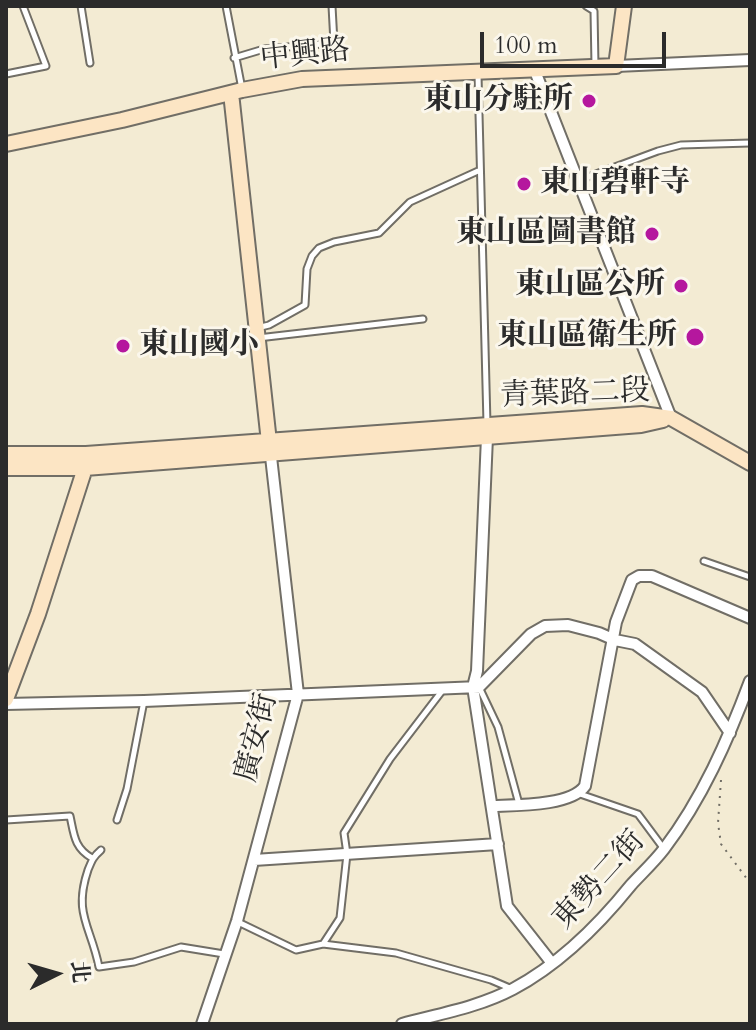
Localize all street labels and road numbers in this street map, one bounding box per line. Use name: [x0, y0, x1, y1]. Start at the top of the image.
street label: 中興路: [258, 33, 352, 79]
street label: 青葉路二段: [499, 374, 651, 416]
street label: 廣安街: [230, 690, 286, 786]
street label: 東勢二街: [546, 824, 654, 938]

